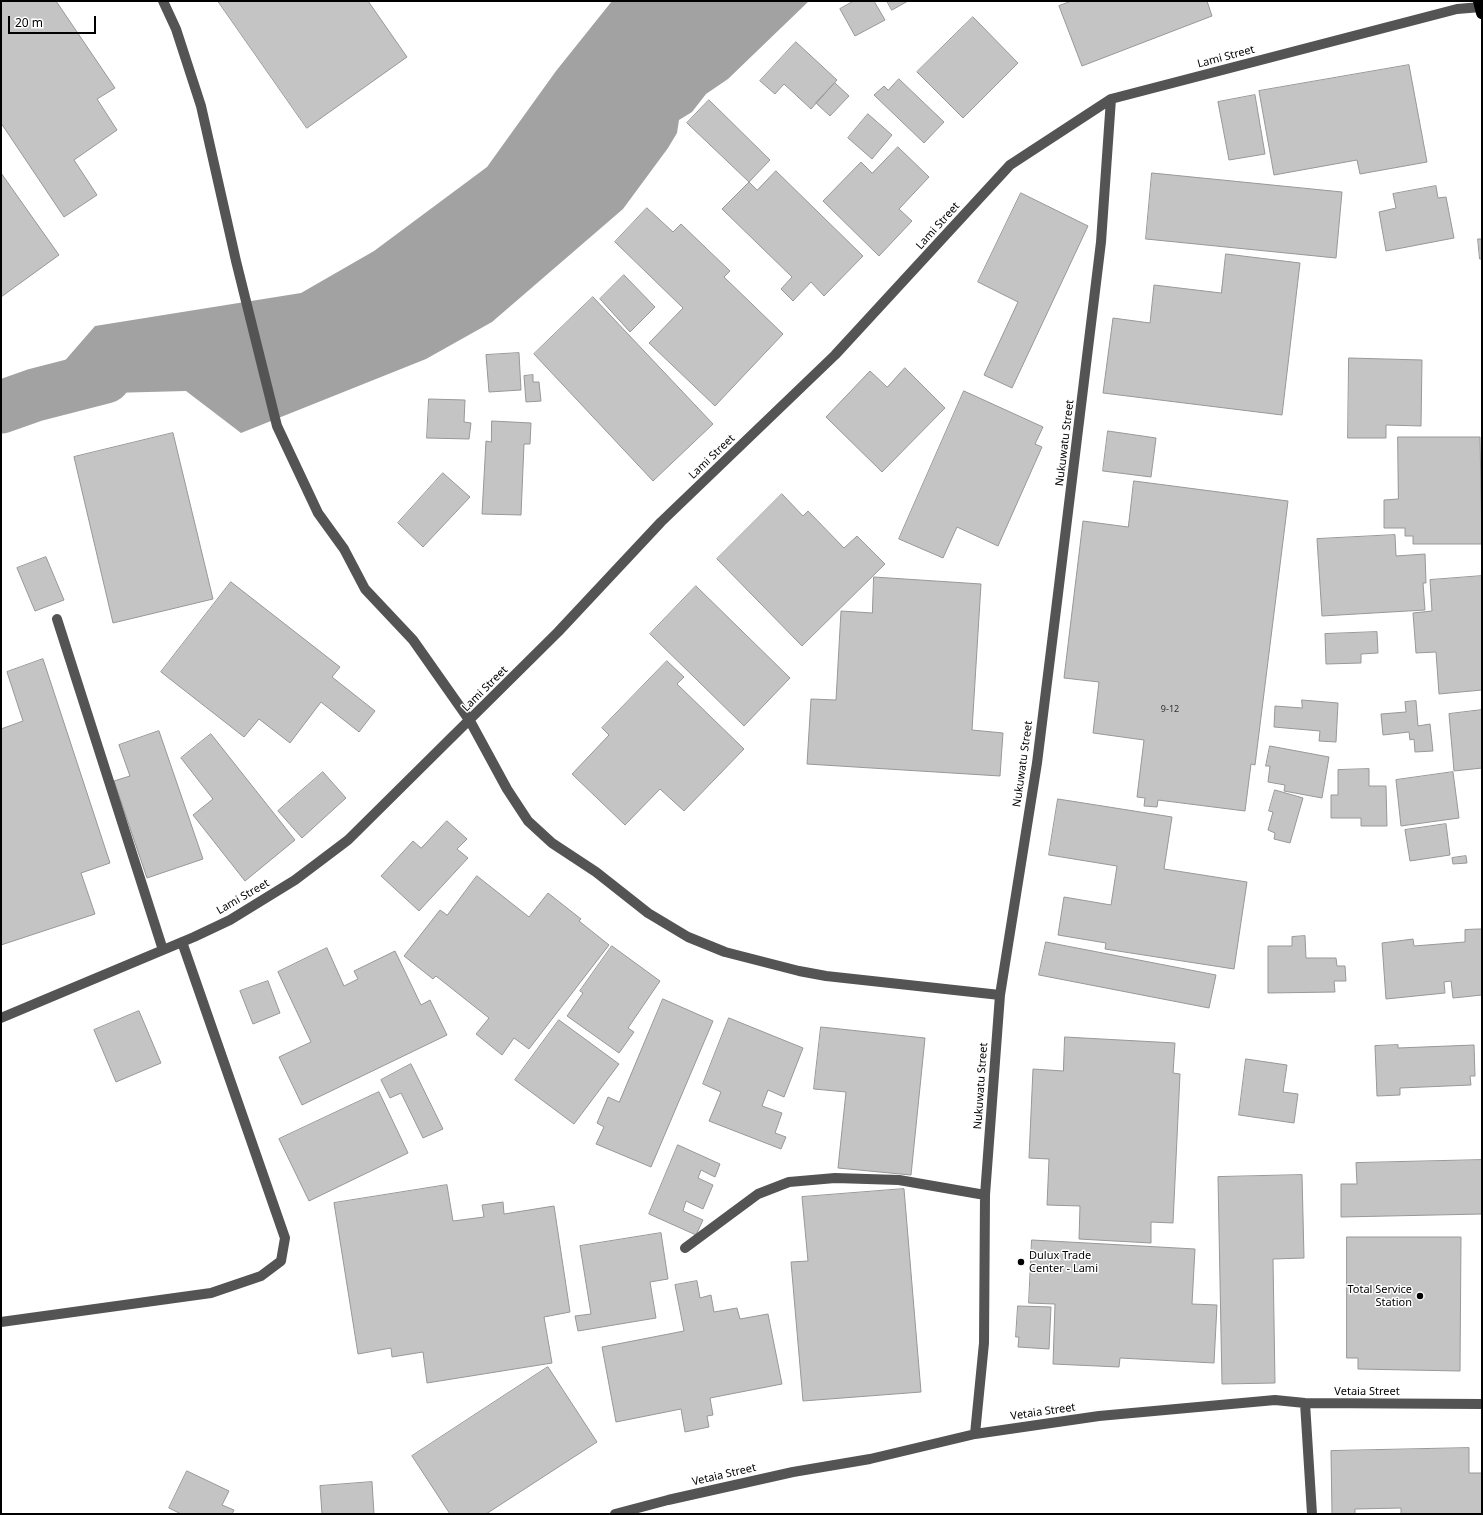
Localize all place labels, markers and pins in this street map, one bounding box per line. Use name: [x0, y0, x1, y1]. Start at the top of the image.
place label: Dulux Trade Center - Lami: [1029, 1249, 1098, 1275]
marker: Dulux Trade Center - Lami: [1016, 1257, 1026, 1267]
place label: Total Service Station: [1347, 1283, 1412, 1309]
marker: Total Service Station: [1415, 1291, 1425, 1301]

